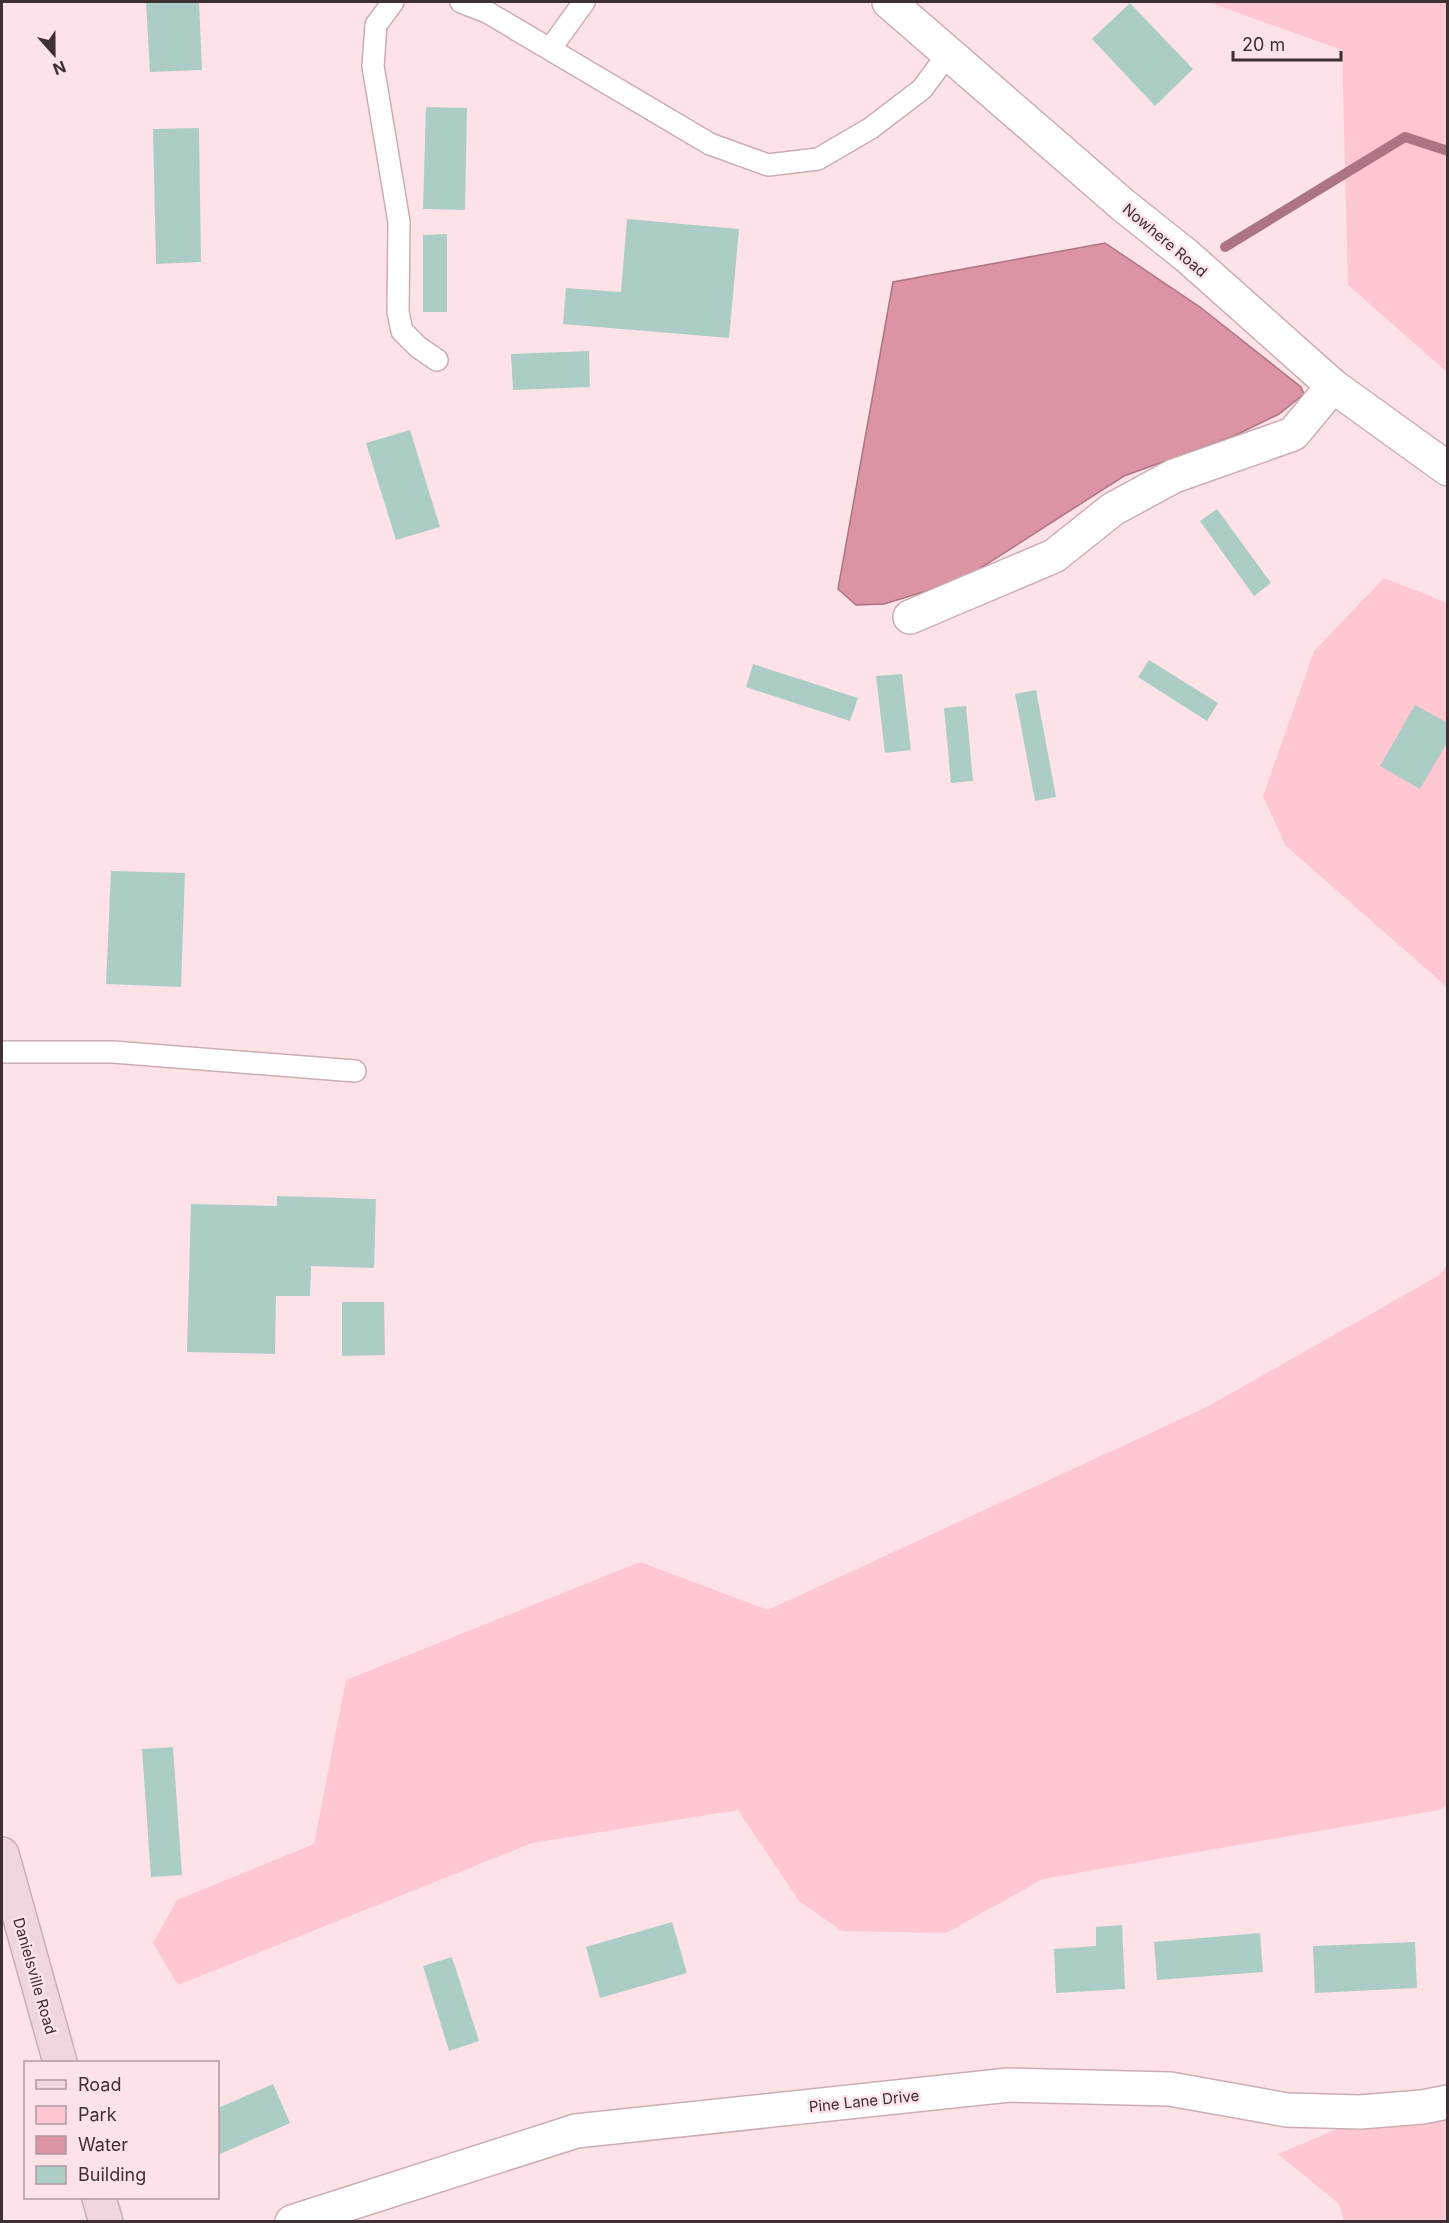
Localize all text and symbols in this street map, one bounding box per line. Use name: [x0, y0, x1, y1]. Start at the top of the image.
north arrow: [24, 24, 84, 84]
scale bar: [1233, 24, 1341, 62]
text: 20 m: [1242, 34, 1285, 55]
text: N: [50, 56, 69, 80]
street label: Nowhere Road: [1119, 199, 1211, 281]
street label: Danielsville Road: [9, 1915, 61, 2037]
legend: [24, 2061, 219, 2199]
text: Road: [78, 2074, 121, 2095]
street label: Pine Lane Drive: [808, 2086, 920, 2116]
text: Park: [78, 2104, 117, 2125]
text: Water: [78, 2134, 128, 2155]
text: Building: [78, 2164, 146, 2185]

